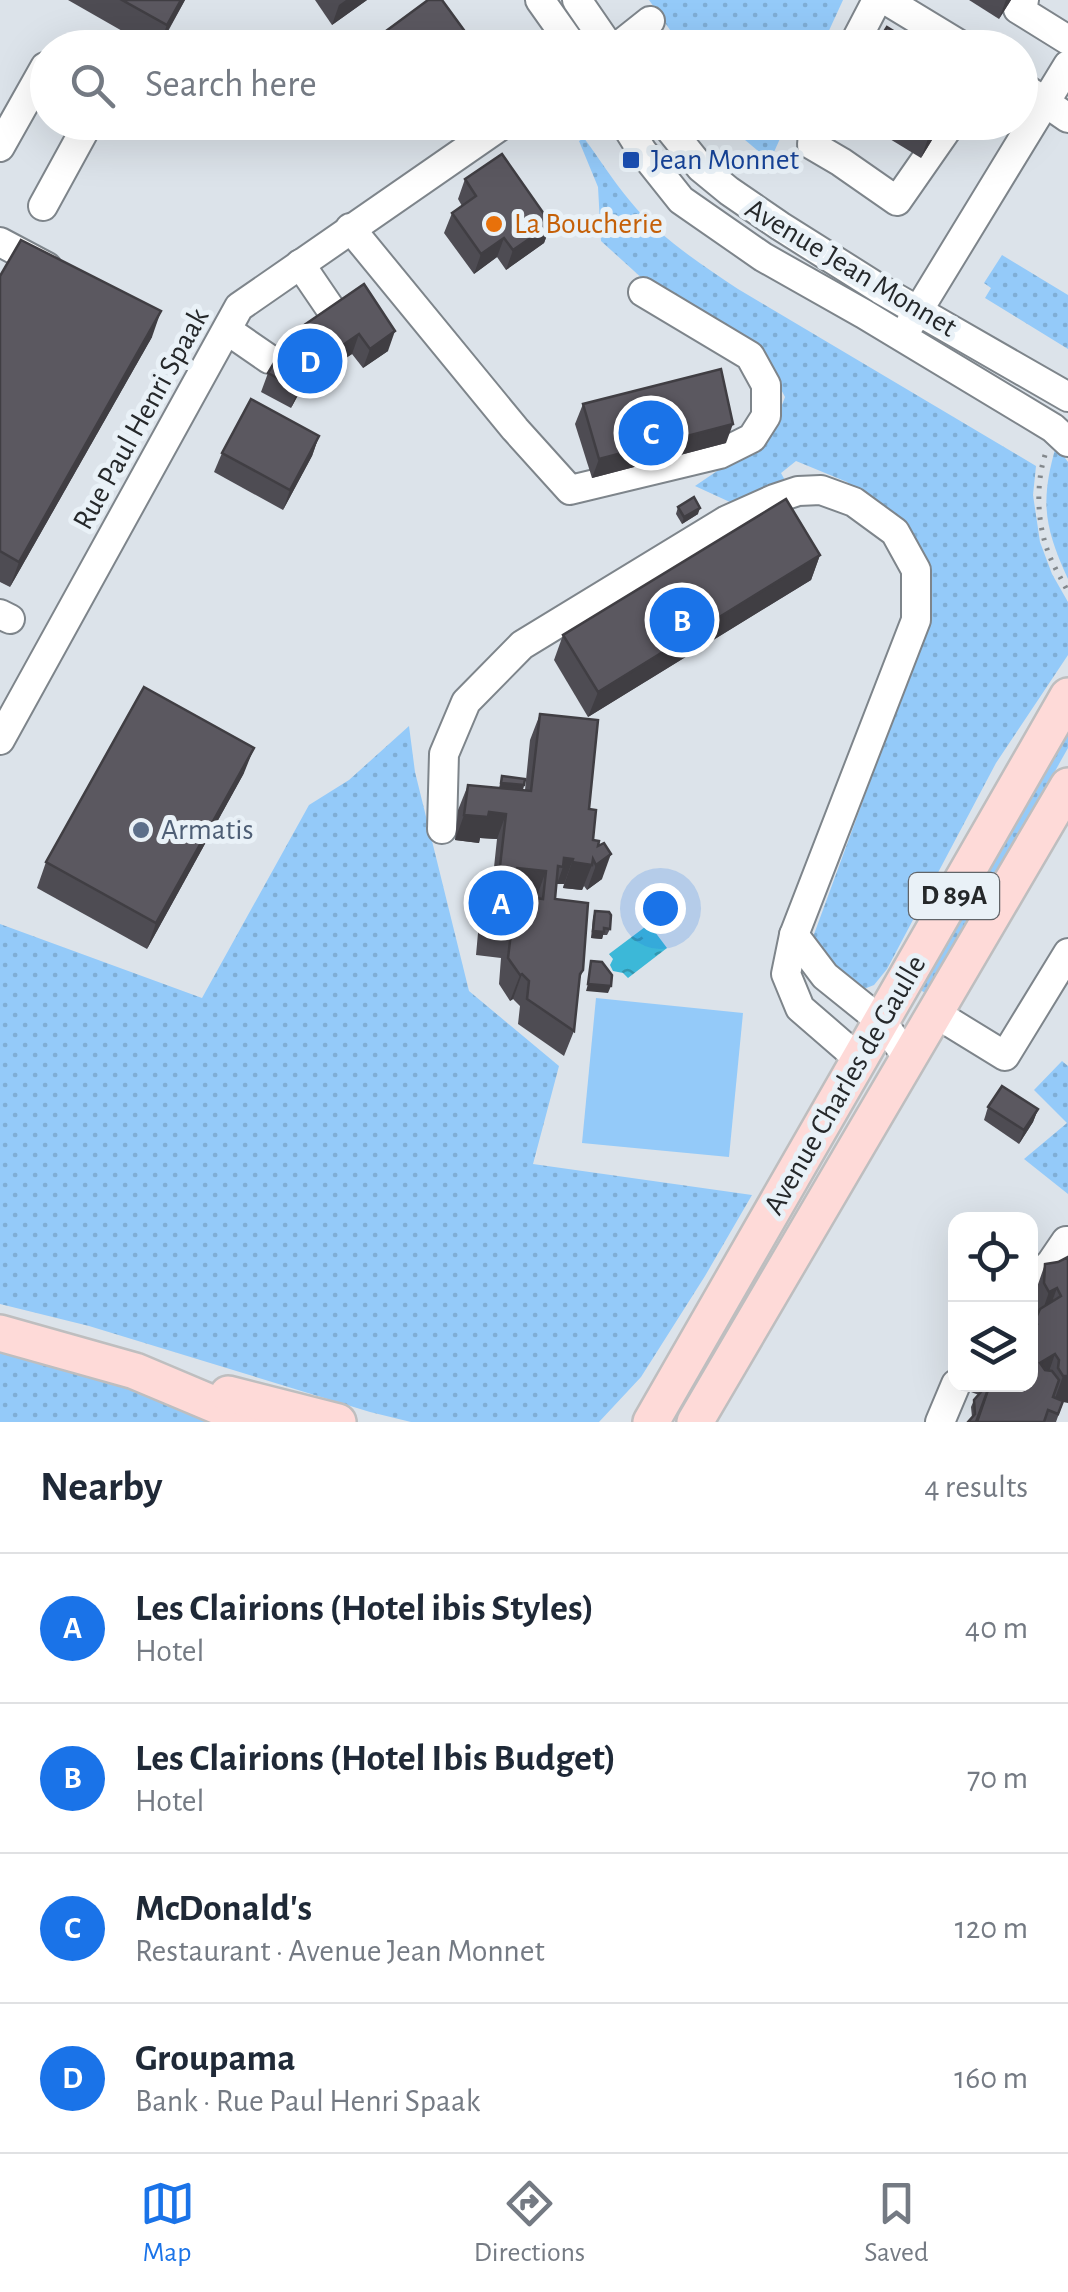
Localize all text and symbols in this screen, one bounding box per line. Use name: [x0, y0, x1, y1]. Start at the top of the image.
search box: [30, 30, 1038, 140]
icon: search: [65, 58, 120, 113]
text: Search here: [145, 66, 317, 104]
place label: Jean Monnet: [651, 145, 800, 175]
marker: Jean Monnet: [620, 149, 642, 171]
street label: Avenue Jean Monnet: [740, 193, 962, 343]
place label: La Boucherie: [514, 209, 663, 239]
marker: La Boucherie: [483, 213, 505, 235]
street label: Rue Paul Henri Spaak: [68, 303, 214, 535]
pin: D: [278, 324, 342, 398]
pin: C: [618, 396, 684, 470]
pin: B: [650, 582, 714, 658]
place label: Armatis: [161, 815, 254, 845]
marker: Armatis: [130, 819, 152, 841]
pin: A: [468, 866, 534, 940]
road number: D 89A: [909, 873, 999, 919]
your location: [635, 883, 686, 934]
street label: Avenue Charles de Gaulle: [759, 950, 931, 1220]
map controls: [948, 1212, 1038, 1392]
button: locate: [948, 1212, 1038, 1302]
button: layers: [948, 1302, 1038, 1392]
text: Nearby: [40, 1466, 163, 1508]
text: 4 results: [924, 1471, 1028, 1503]
text: Les Clairions (Hotel ibis Styles): [135, 1590, 594, 1628]
text: A: [63, 1612, 82, 1644]
text: 40 m: [965, 1612, 1028, 1644]
text: Hotel: [135, 1635, 204, 1667]
text: Les Clairions (Hotel Ibis Budget): [135, 1740, 616, 1778]
text: B: [63, 1762, 82, 1794]
text: 70 m: [967, 1762, 1028, 1794]
text: Hotel: [135, 1785, 204, 1817]
text: McDonald's: [135, 1890, 312, 1928]
text: C: [64, 1912, 81, 1944]
text: 120 m: [955, 1912, 1028, 1944]
text: Restaurant · Avenue Jean Monnet: [135, 1935, 545, 1967]
text: Groupama: [135, 2040, 295, 2078]
text: D: [62, 2062, 83, 2094]
text: 160 m: [954, 2062, 1028, 2094]
text: Bank · Rue Paul Henri Spaak: [135, 2085, 480, 2117]
tab: Map: [140, 2176, 195, 2270]
tab: Directions: [474, 2176, 585, 2270]
tab: Saved: [864, 2176, 928, 2270]

